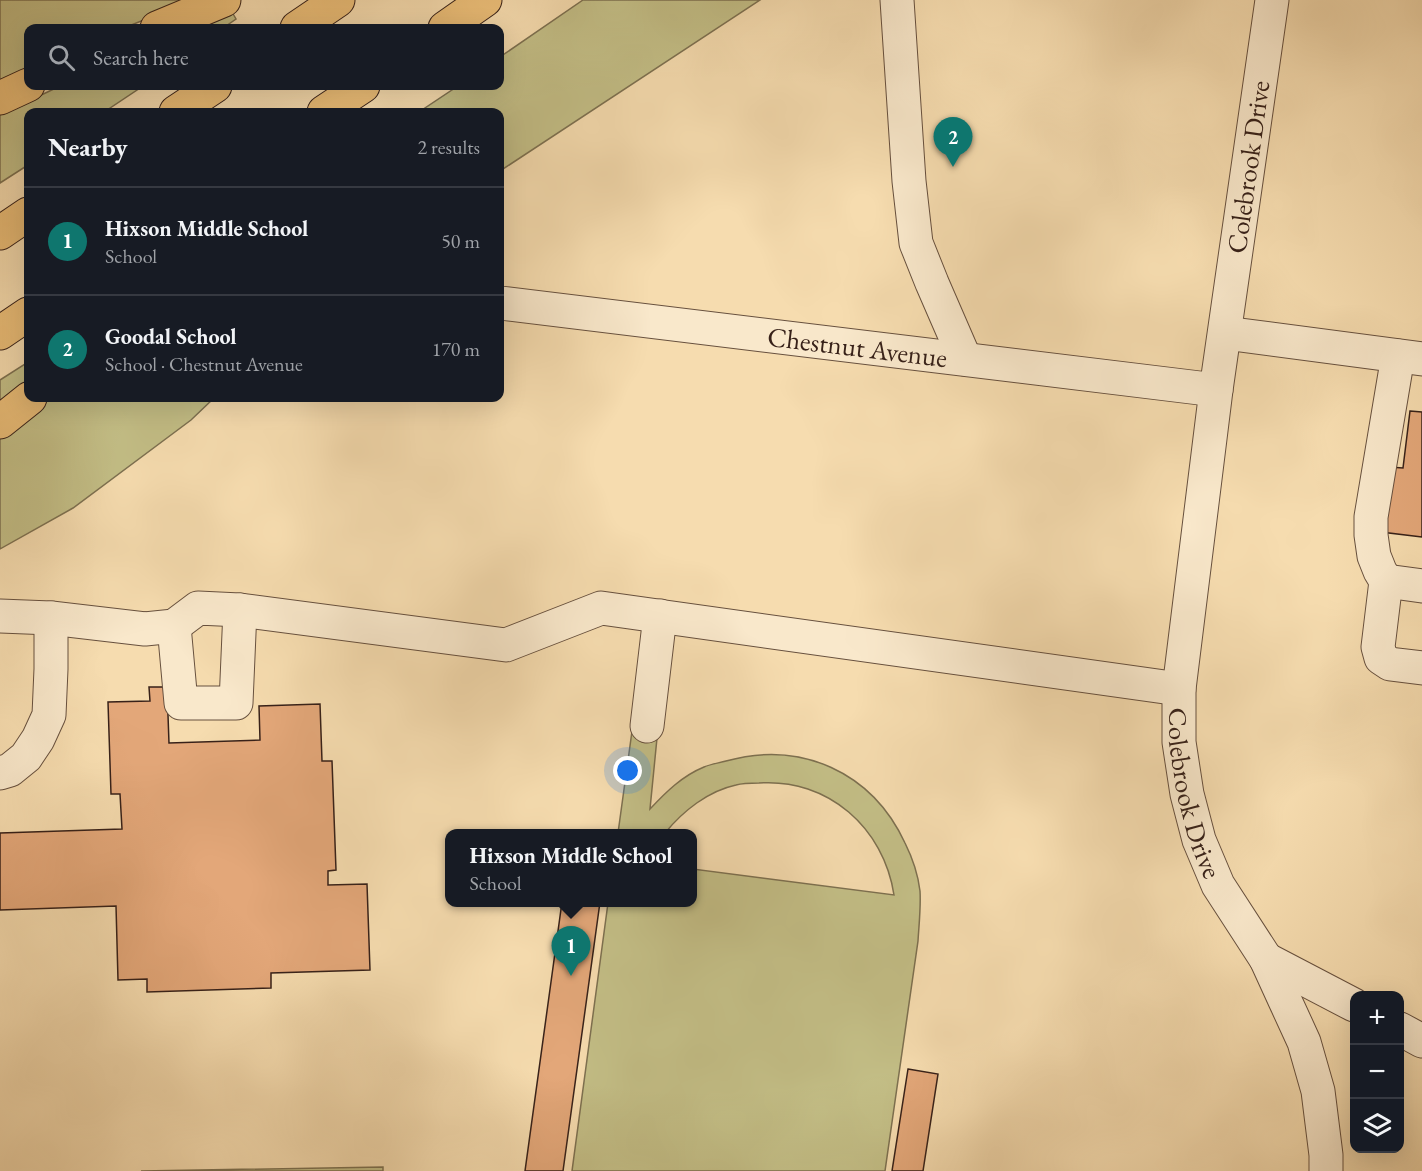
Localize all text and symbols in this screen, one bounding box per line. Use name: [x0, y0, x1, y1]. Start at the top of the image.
search box: [24, 24, 504, 90]
icon: search: [45, 41, 78, 74]
text: Search here: [93, 43, 188, 72]
street label: Colebrook Drive: [1219, 78, 1277, 256]
pin: 2: [934, 118, 972, 167]
text: Nearby: [48, 130, 128, 164]
text: 2 results: [417, 134, 480, 160]
text: Hixson Middle School: [105, 214, 308, 243]
text: 1: [62, 228, 73, 254]
text: 50 m: [441, 228, 480, 254]
text: School: [105, 243, 157, 269]
street label: Chestnut Avenue: [766, 318, 949, 375]
text: Goodal School: [105, 322, 237, 351]
text: 2: [62, 336, 73, 362]
text: 170 m: [432, 336, 480, 362]
text: School · Chestnut Avenue: [105, 351, 303, 377]
street label: Colebrook Drive: [1161, 708, 1231, 883]
your location: [613, 756, 642, 785]
popup: [445, 829, 697, 907]
text: Hixson Middle School: [469, 841, 673, 870]
text: School: [469, 870, 521, 896]
pin: 1: [552, 926, 590, 976]
map controls: [1350, 991, 1404, 1153]
button: +: [1350, 991, 1404, 1045]
button: −: [1350, 1045, 1404, 1099]
button: layers: [1350, 1099, 1404, 1153]

